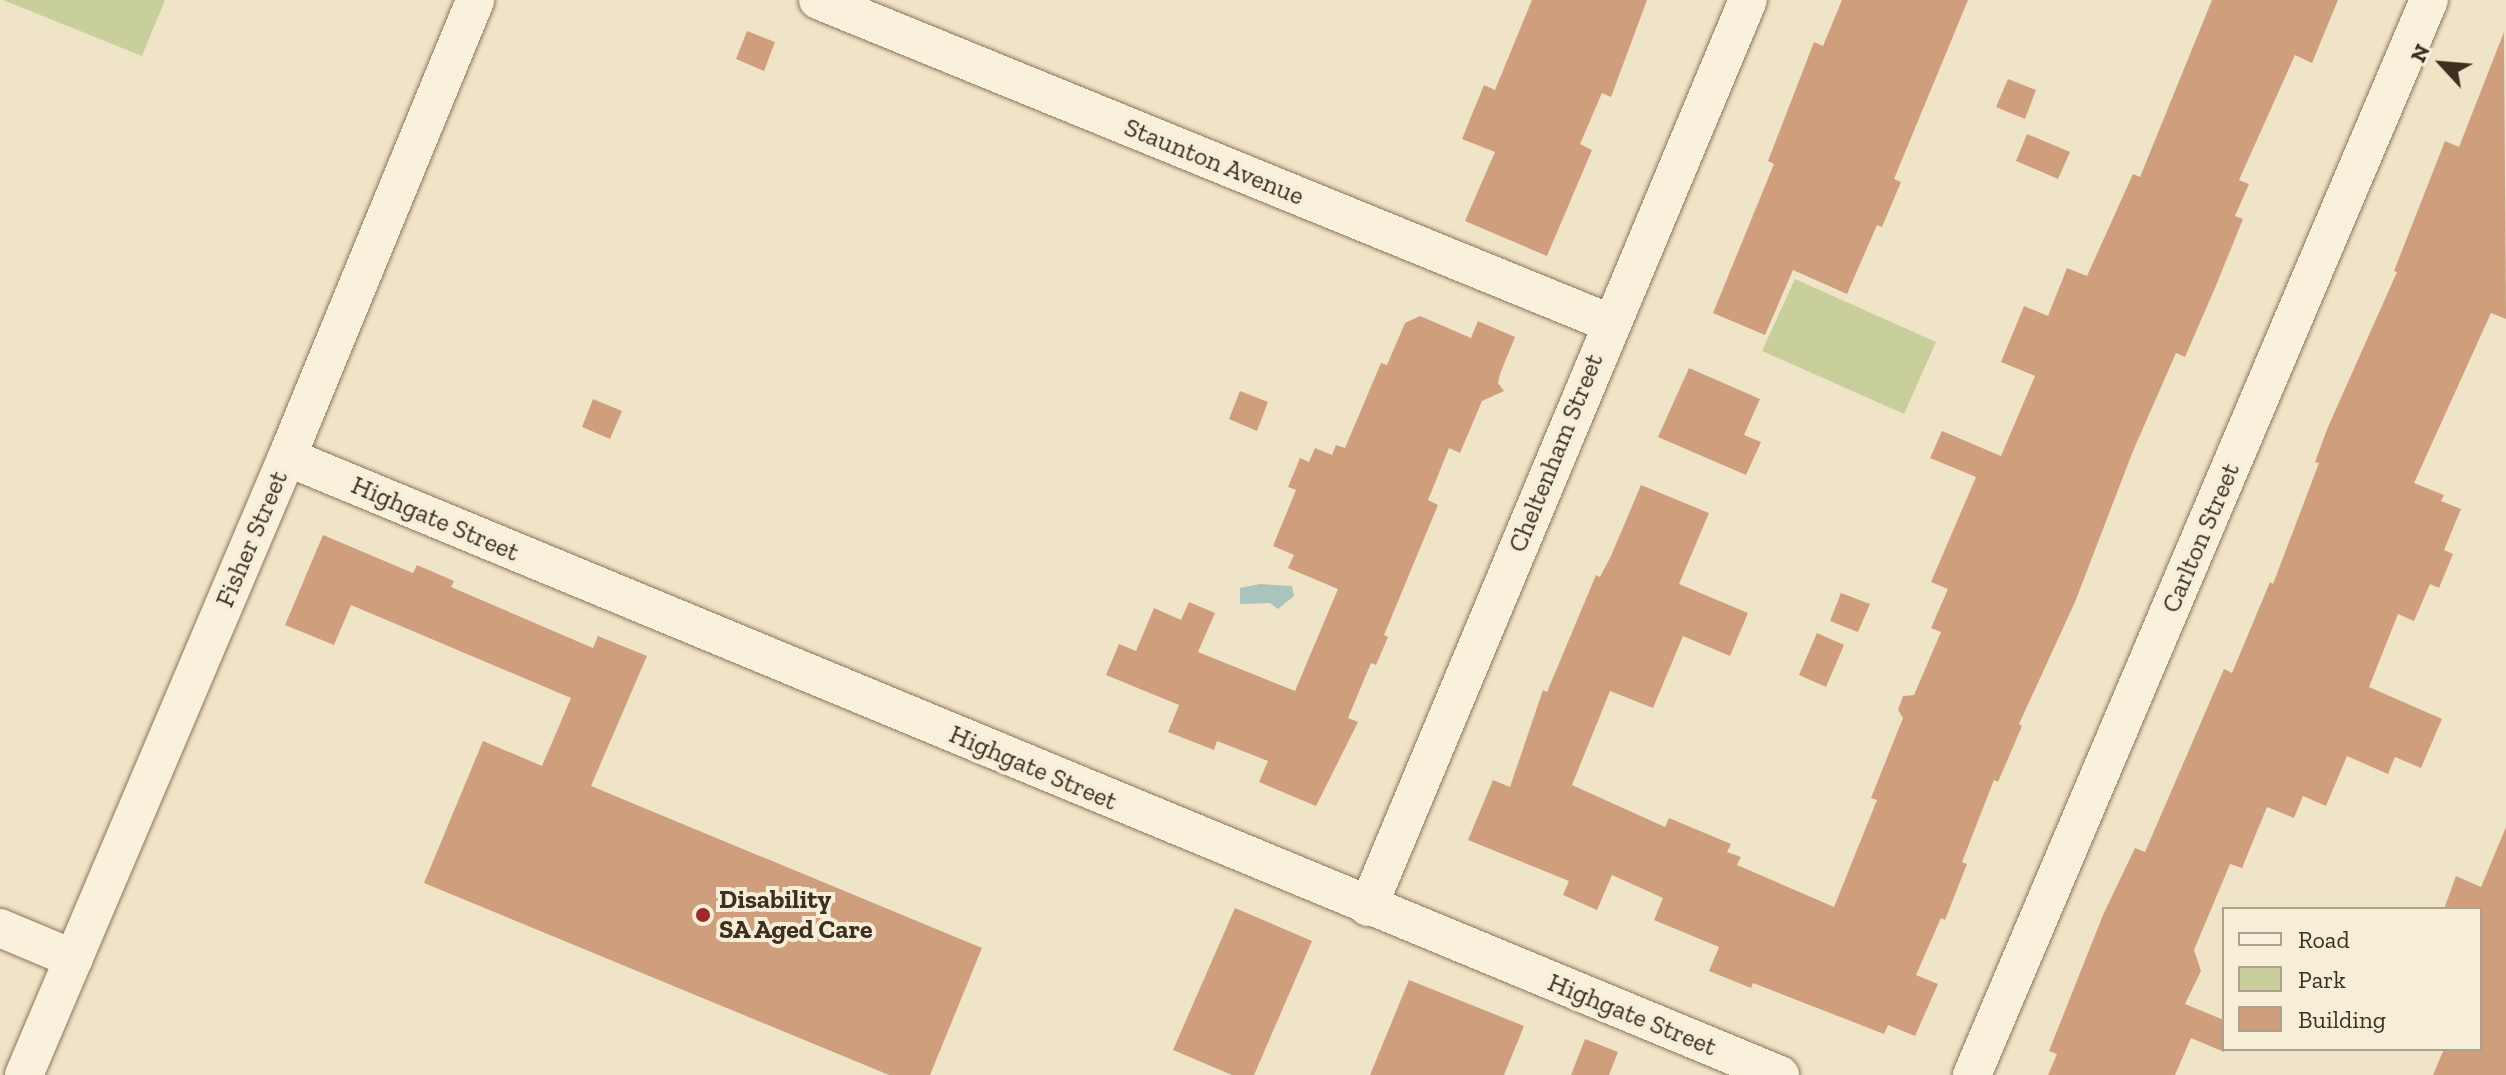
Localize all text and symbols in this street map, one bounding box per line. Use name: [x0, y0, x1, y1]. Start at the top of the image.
north arrow: [2402, 24, 2482, 104]
text: N: [2404, 40, 2436, 67]
street label: Staunton Avenue: [1119, 112, 1309, 212]
street label: Cheltenham Street: [1502, 349, 1610, 557]
street label: Carlton Street: [2156, 459, 2246, 617]
street label: Fisher Street: [209, 466, 295, 612]
street label: Highgate Street: [347, 470, 523, 568]
street label: Highgate Street: [945, 719, 1121, 817]
place label: Disability SA Aged Care: [719, 884, 874, 946]
marker: Disability SA Aged Care: [694, 906, 712, 924]
legend: [2222, 907, 2482, 1051]
text: Road: [2298, 925, 2350, 954]
text: Park: [2298, 965, 2346, 994]
street label: Highgate Street: [1543, 967, 1721, 1063]
text: Building: [2298, 1005, 2386, 1034]

